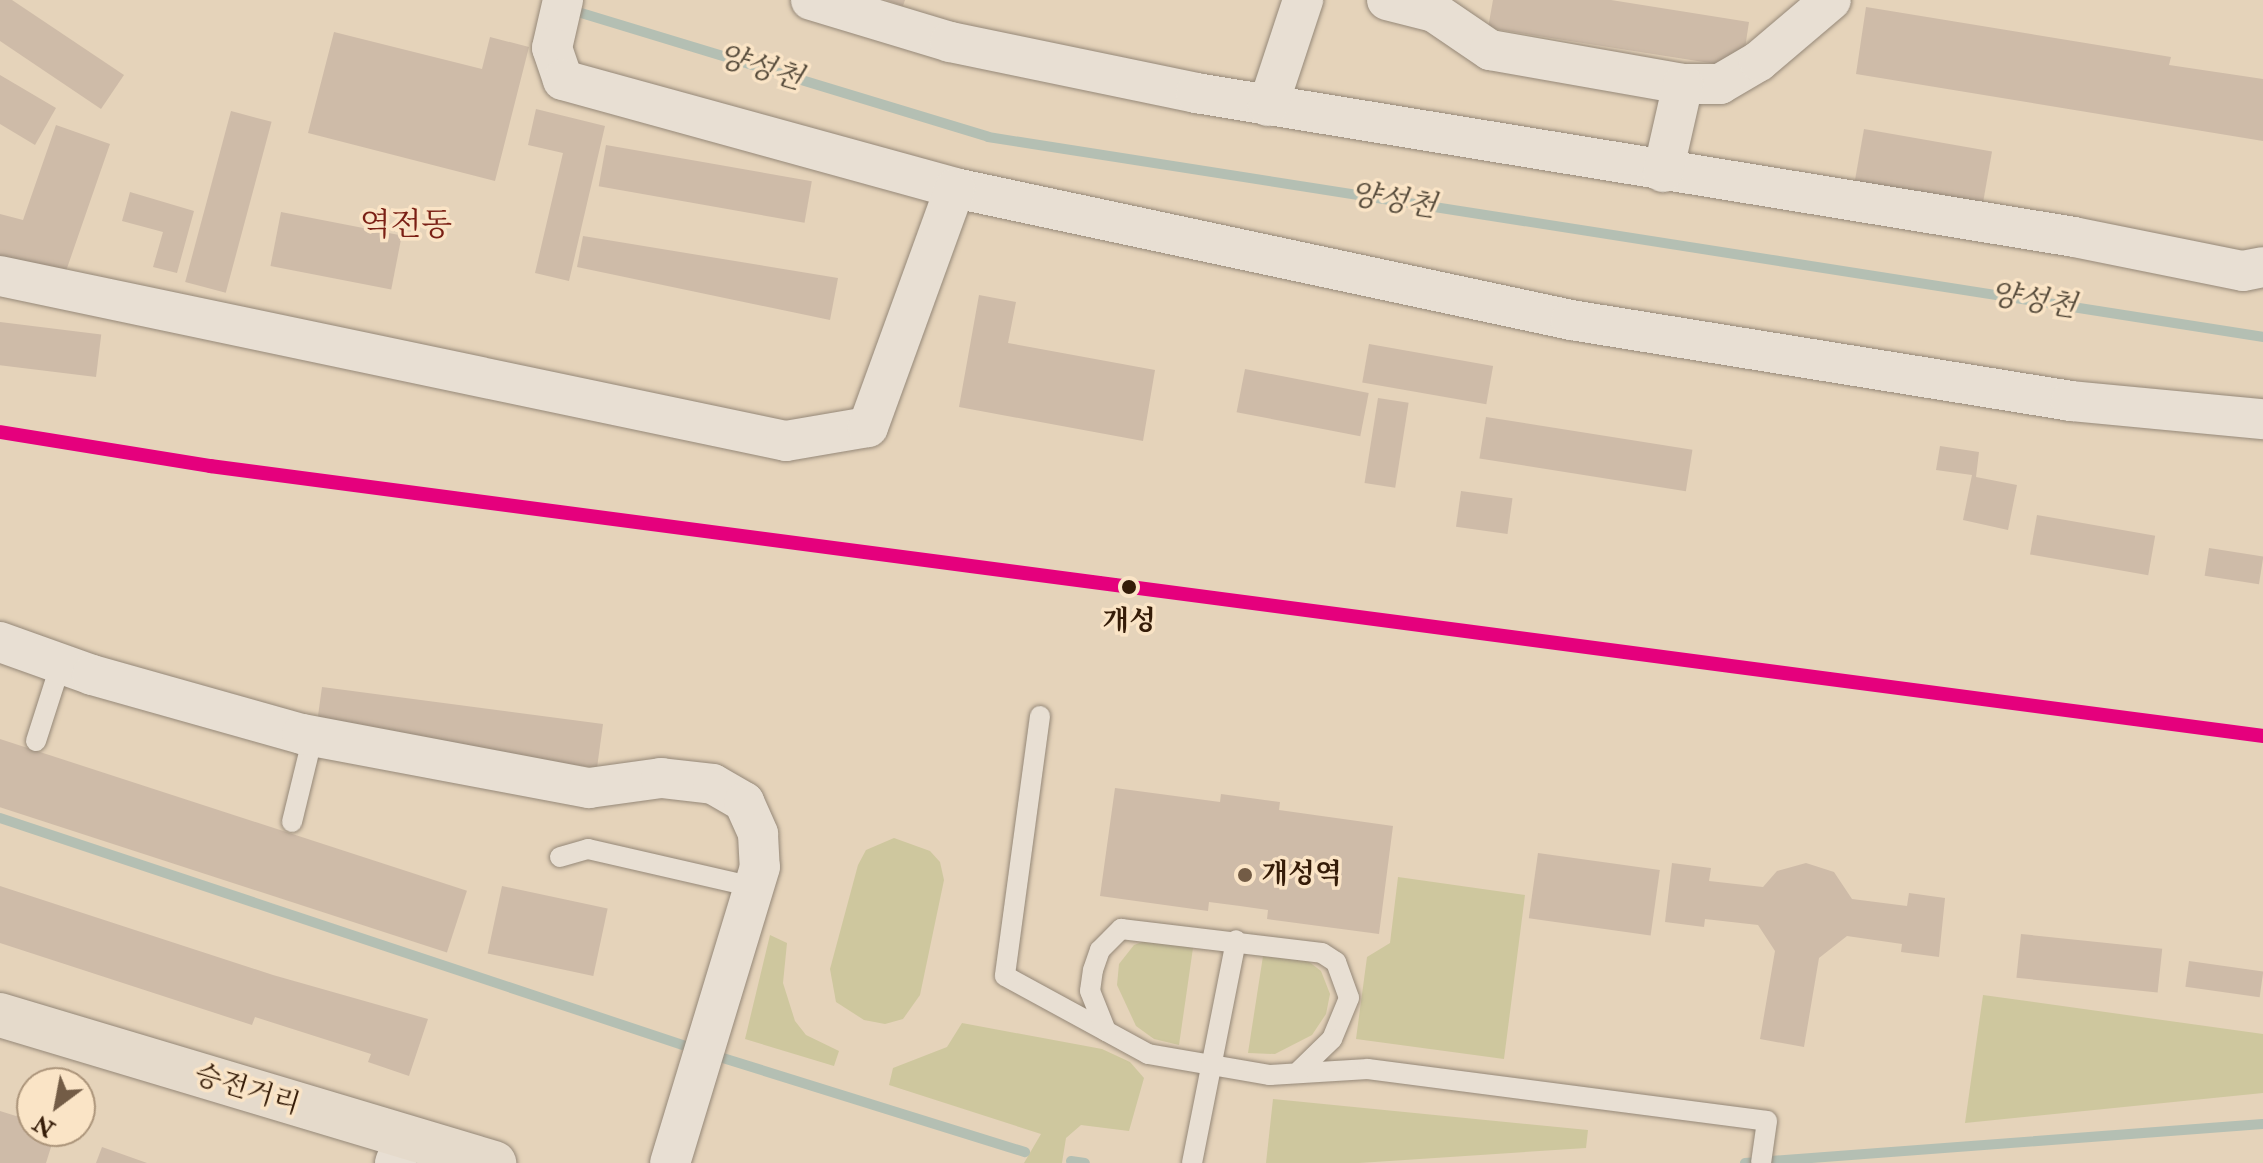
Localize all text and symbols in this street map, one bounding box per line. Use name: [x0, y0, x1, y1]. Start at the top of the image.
water label: 양성천: [713, 38, 807, 98]
water label: 양성천: [1347, 176, 1439, 226]
district label: 역전동: [360, 206, 452, 244]
water label: 양성천: [1987, 276, 2079, 326]
marker: 개성: [1115, 573, 1143, 601]
place label: 개성: [1102, 605, 1156, 639]
place label: 개성역: [1261, 858, 1342, 892]
marker: 개성역: [1236, 866, 1254, 884]
street label: 승전거리: [190, 1058, 304, 1122]
north arrow: [16, 1067, 96, 1147]
text: N: [29, 1109, 60, 1143]

